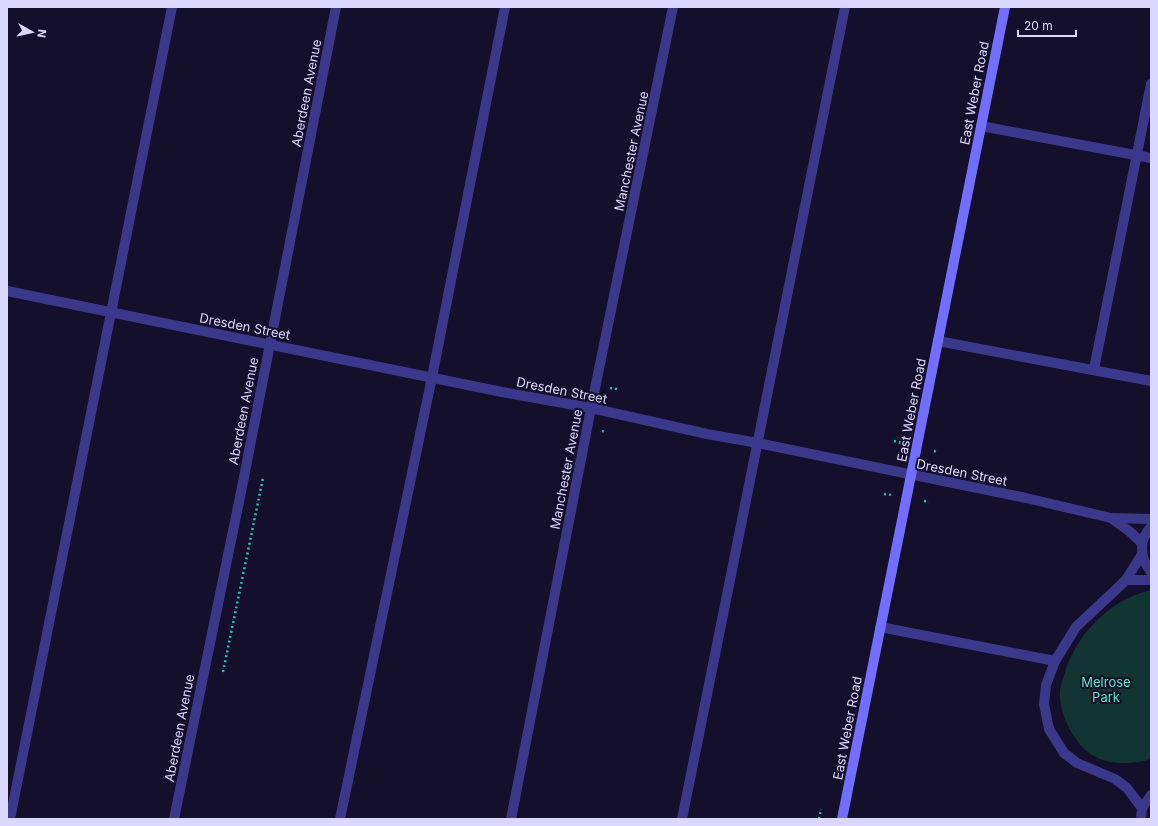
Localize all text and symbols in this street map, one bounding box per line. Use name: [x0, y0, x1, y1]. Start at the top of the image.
north arrow: [12, 12, 52, 52]
scale bar: [1018, 12, 1076, 38]
text: 20 m: [1024, 18, 1053, 33]
text: N: [34, 28, 49, 39]
street label: Aberdeen Avenue: [288, 38, 324, 148]
street label: East Weber Road: [956, 40, 992, 146]
street label: Manchester Avenue: [610, 90, 652, 212]
street label: Dresden Street: [198, 309, 292, 343]
street label: Aberdeen Avenue: [225, 356, 261, 466]
street label: East Weber Road: [893, 357, 929, 463]
street label: Dresden Street: [515, 373, 609, 407]
street label: Manchester Avenue: [546, 407, 586, 531]
street label: Dresden Street: [915, 455, 1009, 489]
street label: Aberdeen Avenue: [161, 673, 197, 783]
park label: Melrose Park: [1081, 674, 1131, 705]
street label: East Weber Road: [829, 675, 865, 781]

